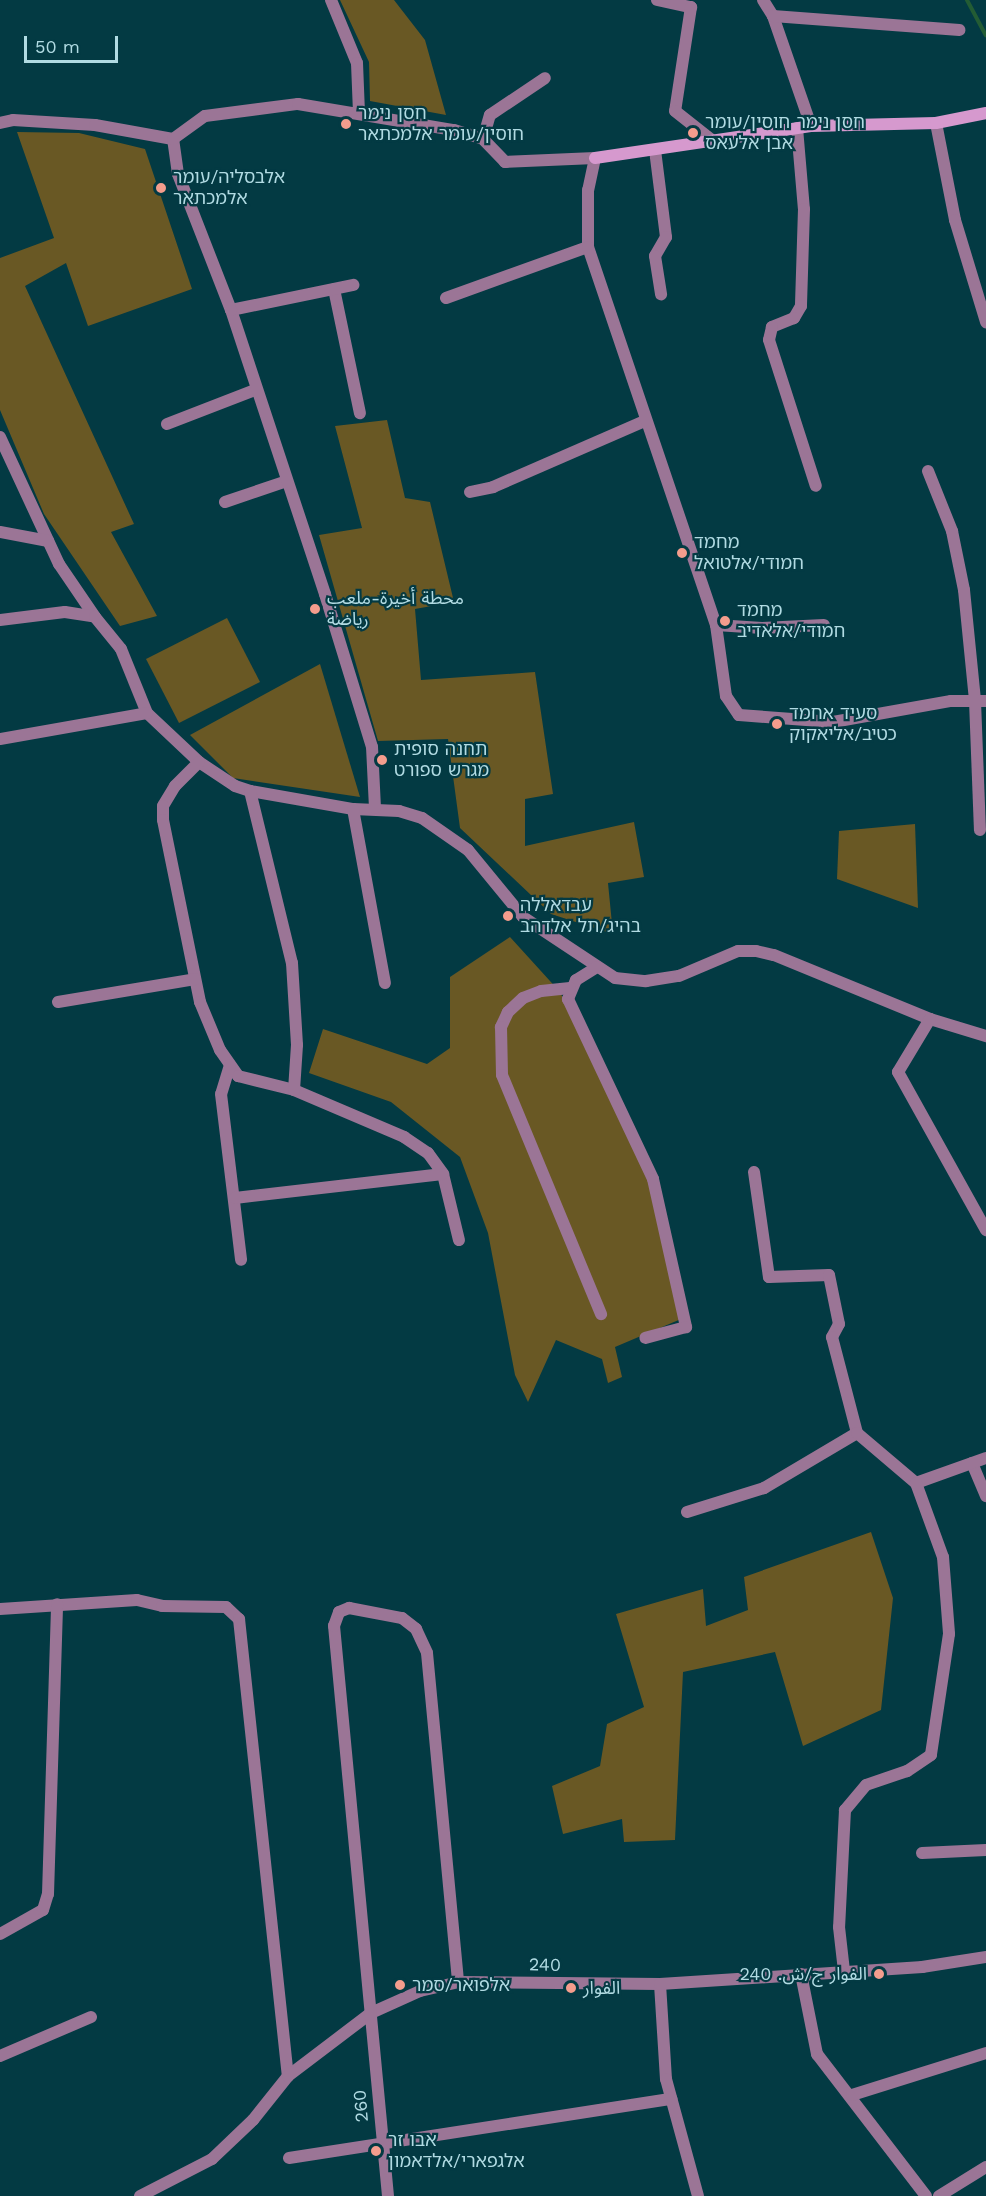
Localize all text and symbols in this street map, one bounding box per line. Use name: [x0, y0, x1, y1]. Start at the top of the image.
scale bar: [27, 24, 122, 62]
text: 50 m: [35, 36, 80, 57]
place label: חסן נימר חוסין/עומר אלמכתאר: [358, 103, 524, 146]
place label: חסן נימר חוסין/עומר אבן אלעאס: [705, 112, 865, 154]
marker: חסן נימר חוסין/עומר אלמכתאר: [339, 117, 353, 131]
marker: חסן נימר חוסין/עומר אבן אלעאס: [686, 126, 700, 140]
place label: אלבסליה/עומר אלמכתאר: [173, 167, 285, 210]
marker: אלבסליה/עומר אלמכתאר: [154, 181, 168, 195]
place label: מחמד חמודי/אלטואל: [694, 532, 804, 574]
marker: מחמד חמודי/אלטואל: [675, 546, 689, 560]
place label: محطة أخيرة-ملعب رياضة: [327, 588, 464, 630]
place label: מחמד חמודי/אלאדיב: [737, 600, 845, 642]
marker: محطة أخيرة-ملعب رياضة: [308, 602, 322, 616]
marker: מחמד חמודי/אלאדיב: [718, 614, 732, 628]
place label: סעיד אחמד כטיב/אליאקוק: [789, 703, 897, 746]
marker: סעיד אחמד כטיב/אליאקוק: [770, 717, 784, 731]
place label: תחנה סופית מגרש ספורט: [394, 739, 489, 782]
marker: תחנה סופית מגרש ספורט: [375, 753, 389, 767]
place label: עבדאללה בהיג/תל אלדהב: [520, 895, 641, 938]
marker: עבדאללה בהיג/תל אלדהב: [501, 909, 515, 923]
street label: 240: [529, 1954, 561, 1976]
place label: الفوار ج/ش. 240: [739, 1963, 867, 1985]
marker: الفوار ج/ش. 240: [872, 1967, 886, 1981]
place label: אלפואר/סמר: [412, 1974, 510, 1996]
place label: الفوار: [583, 1977, 620, 1999]
marker: אלפואר/סמר: [393, 1978, 407, 1992]
marker: الفوار: [564, 1981, 578, 1995]
street label: 260: [349, 2089, 373, 2123]
place label: אבו זר אלגפארי/אלדאמון: [388, 2130, 525, 2172]
marker: אבו זר אלגפארי/אלדאמון: [369, 2144, 383, 2158]

